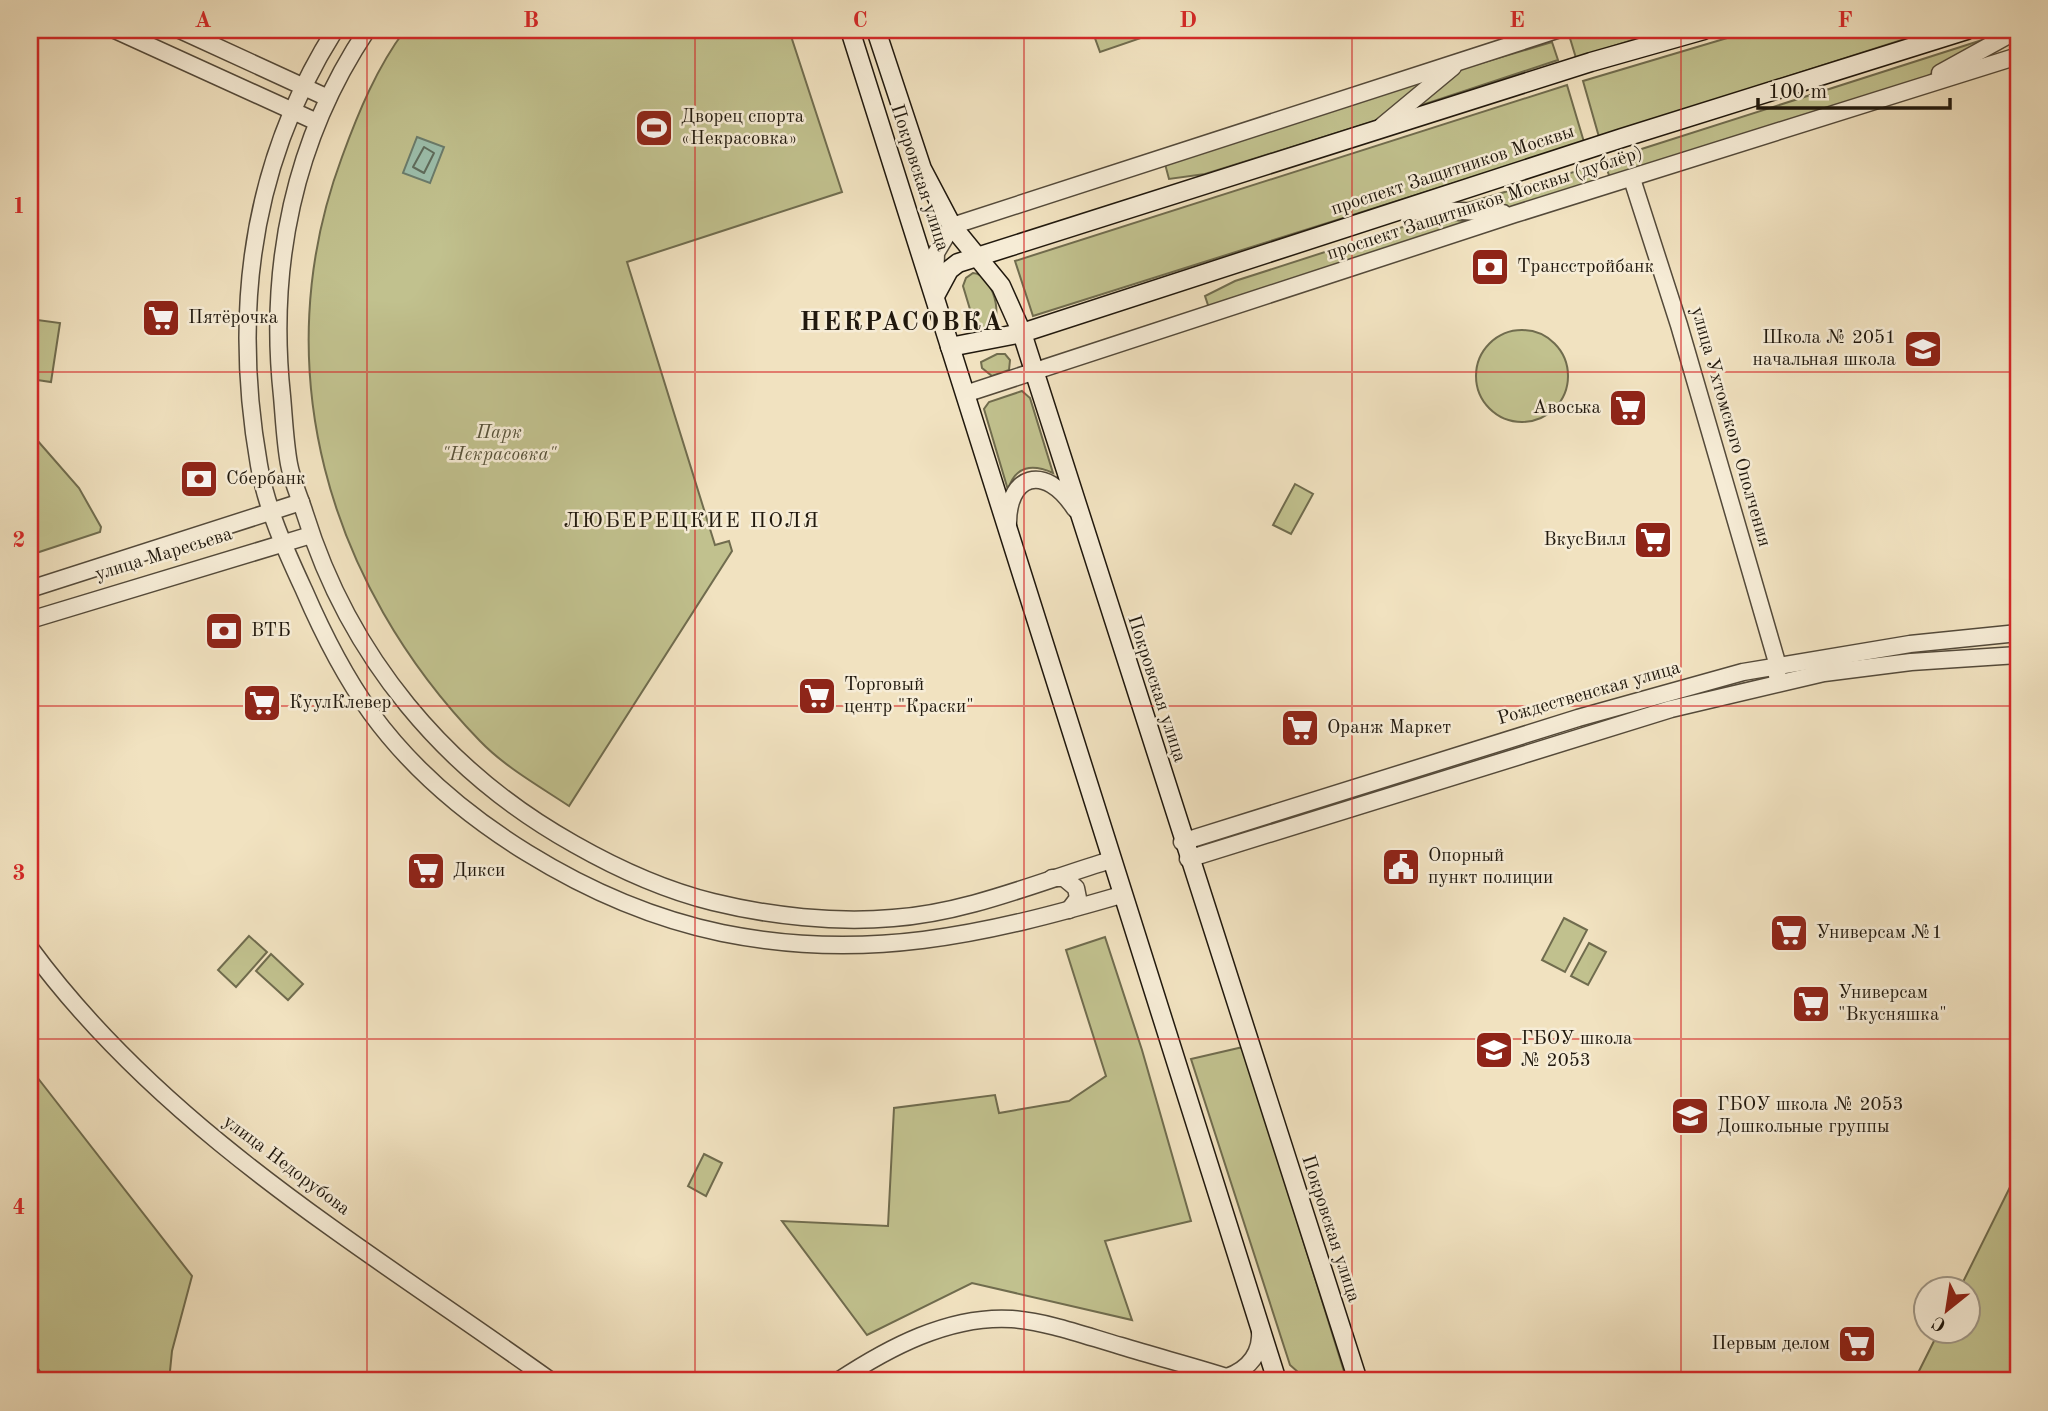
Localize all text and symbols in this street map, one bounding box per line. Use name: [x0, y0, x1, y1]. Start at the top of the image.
text: A: [194, 9, 212, 32]
text: B: [523, 9, 539, 32]
text: C: [852, 9, 868, 32]
text: D: [1179, 9, 1197, 32]
text: E: [1509, 9, 1525, 32]
text: F: [1837, 9, 1853, 32]
scale bar: [1758, 66, 1950, 110]
text: 100 m: [1768, 82, 1827, 103]
street label: Покровская улица: [886, 102, 952, 254]
sports icon: Дворец спорта «Некрасовка»: [633, 107, 675, 149]
place label: Дворец спорта «Некрасовка»: [681, 108, 805, 149]
street label: проспект Защитников Москвы: [1329, 123, 1577, 219]
street label: проспект Защитников Москвы (дублёр): [1324, 143, 1645, 264]
text: 1: [12, 195, 26, 218]
bank icon: Трансстройбанк: [1469, 246, 1511, 288]
place label: Трансстройбанк: [1517, 258, 1654, 277]
supermarket icon: Пятёрочка: [140, 297, 182, 339]
street label: улица Ухтомского Ополчения: [1687, 305, 1773, 549]
place label: Пятёрочка: [188, 309, 279, 328]
district label: НЕКРАСОВКА: [800, 310, 1004, 336]
school or university icon: Школа № 2051 начальная школа: [1902, 328, 1944, 370]
place label: Школа № 2051 начальная школа: [1752, 329, 1897, 370]
supermarket icon: Авоська: [1607, 387, 1649, 429]
place label: Авоська: [1533, 399, 1602, 418]
park label: Парк "Некрасовка": [442, 424, 557, 465]
bank icon: Сбербанк: [178, 458, 220, 500]
place label: Сбербанк: [226, 470, 306, 489]
district label: ЛЮБЕРЕЦКИЕ ПОЛЯ: [564, 511, 820, 532]
supermarket icon: ВкусВилл: [1632, 519, 1674, 561]
street label: улица Маресьева: [93, 525, 235, 585]
text: 2: [12, 529, 26, 552]
place label: ВкусВилл: [1543, 531, 1626, 550]
bank icon: ВТБ: [203, 610, 245, 652]
street label: Покровская улица: [1123, 613, 1189, 765]
place label: ВТБ: [251, 622, 291, 641]
street label: Рождественская улица: [1495, 659, 1683, 729]
supermarket icon: Торговый центр "Краски": [796, 675, 838, 717]
place label: Торговый центр "Краски": [844, 676, 974, 717]
supermarket icon: КуулКлевер: [241, 682, 283, 724]
place label: КуулКлевер: [289, 694, 391, 713]
supermarket icon: Оранж Маркет: [1279, 707, 1321, 749]
place label: Оранж Маркет: [1327, 719, 1451, 738]
public building icon: Опорный пункт полиции: [1380, 846, 1422, 888]
place label: Опорный пункт полиции: [1428, 847, 1553, 888]
supermarket icon: Дикси: [405, 850, 447, 892]
text: 3: [12, 862, 26, 885]
place label: Дикси: [453, 862, 505, 881]
supermarket icon: Универсам №1: [1768, 912, 1810, 954]
place label: Универсам №1: [1816, 924, 1943, 943]
supermarket icon: Универсам "Вкусняшка": [1790, 983, 1832, 1025]
place label: Универсам "Вкусняшка": [1838, 984, 1947, 1025]
school or university icon: ГБОУ школа № 2053: [1473, 1029, 1515, 1071]
place label: ГБОУ школа № 2053: [1521, 1030, 1633, 1071]
school or university icon: ГБОУ школа № 2053 Дошкольные группы: [1669, 1095, 1711, 1137]
place label: ГБОУ школа № 2053 Дошкольные группы: [1717, 1096, 1904, 1137]
street label: улица Недорубова: [219, 1112, 353, 1220]
street label: Покровская улица: [1297, 1153, 1363, 1305]
text: 4: [12, 1196, 26, 1219]
north arrow: [1912, 1274, 1982, 1344]
text: С: [1930, 1311, 1950, 1334]
supermarket icon: Первым делом: [1836, 1323, 1878, 1365]
place label: Первым делом: [1712, 1335, 1830, 1354]

